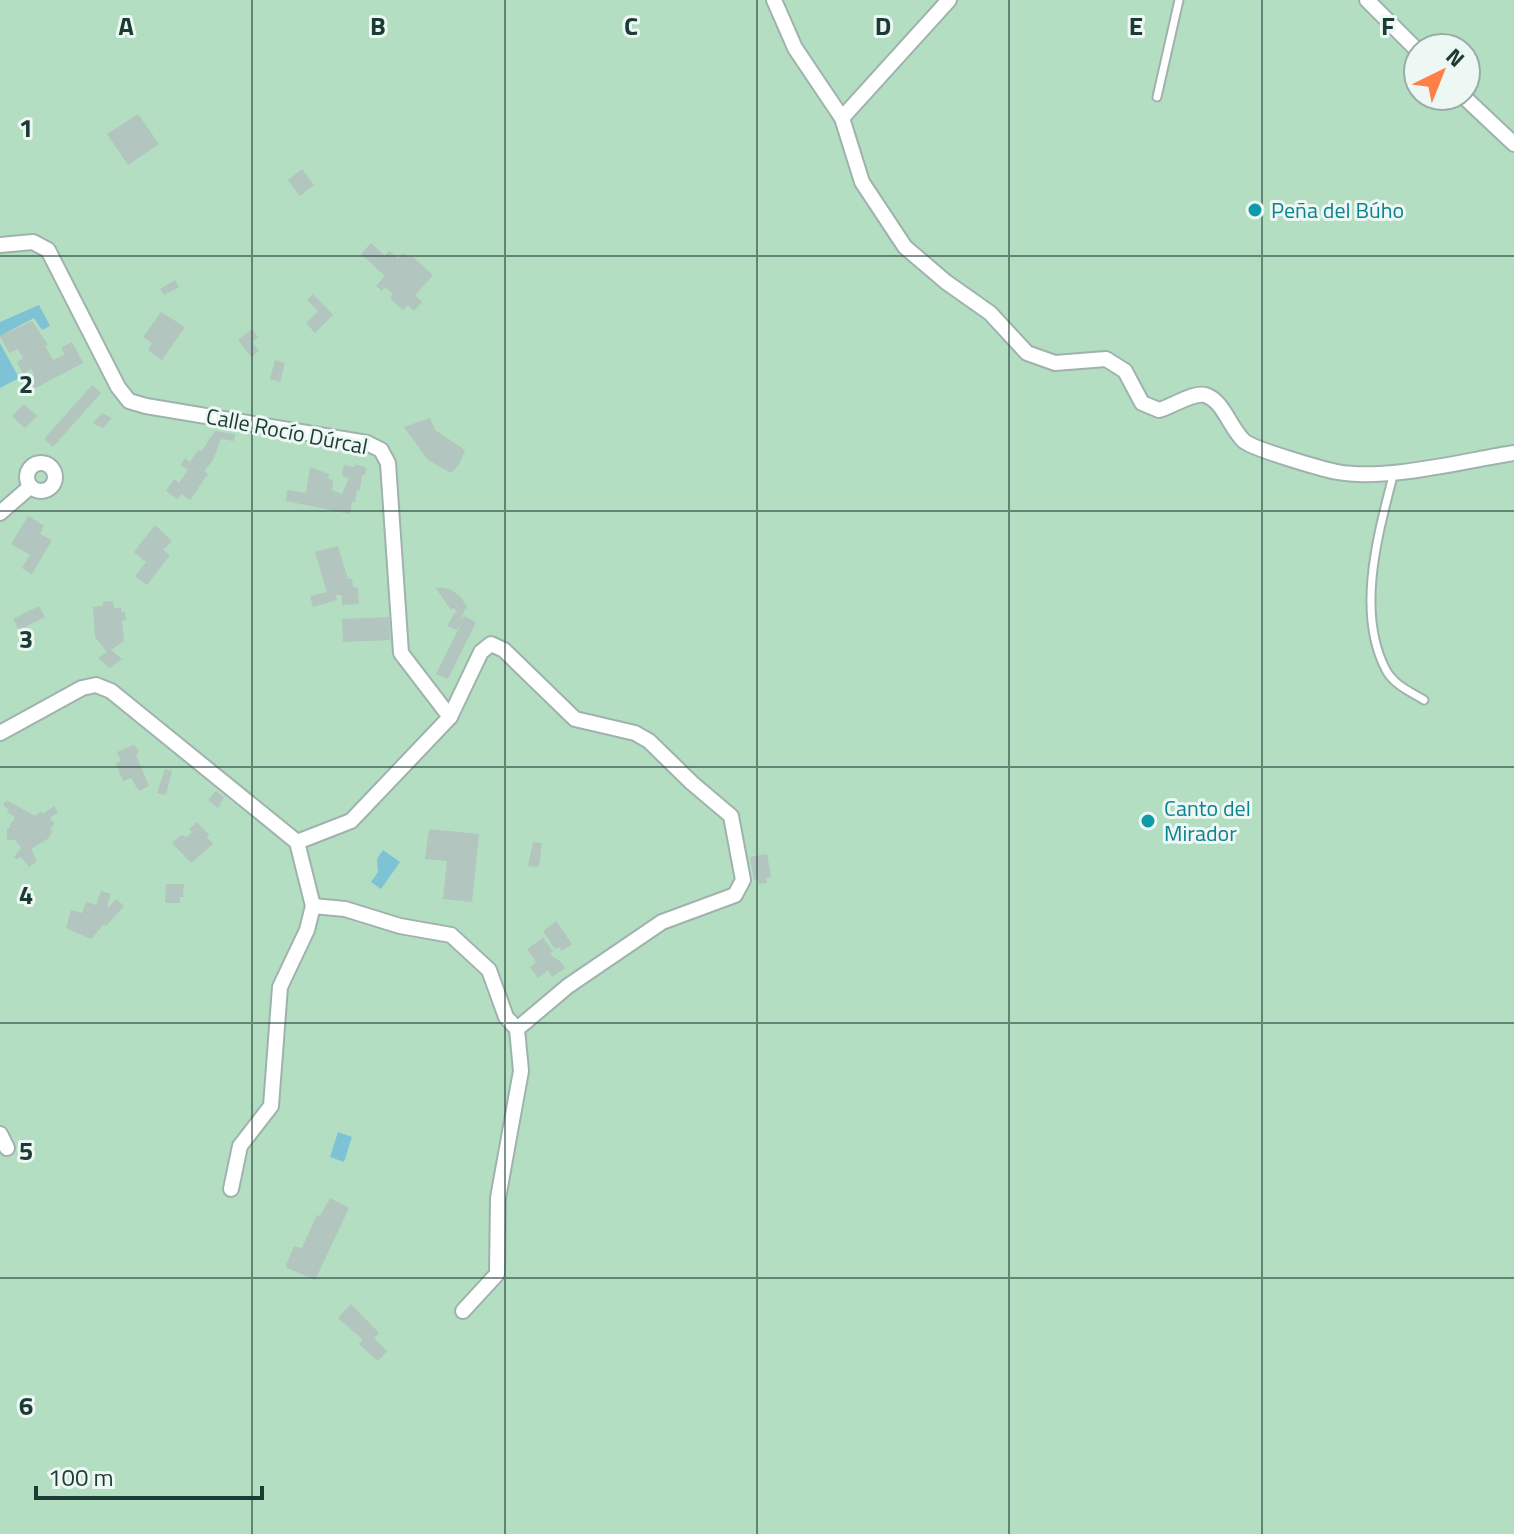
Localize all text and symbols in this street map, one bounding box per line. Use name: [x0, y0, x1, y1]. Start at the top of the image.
text: A: [118, 6, 134, 45]
text: B: [370, 6, 386, 45]
text: C: [624, 6, 638, 45]
text: D: [875, 6, 891, 45]
text: E: [1129, 6, 1143, 45]
text: F: [1381, 6, 1395, 45]
north arrow: [1402, 32, 1482, 112]
text: N: [1438, 40, 1473, 75]
text: 1: [19, 108, 33, 147]
place label: Peña del Búho: [1271, 193, 1404, 227]
marker: Peña del Búho: [1246, 201, 1264, 219]
text: 2: [19, 364, 33, 403]
street label: Calle Rocío Dúrcal: [203, 399, 371, 463]
text: 3: [19, 619, 33, 658]
place label: Canto del Mirador: [1164, 791, 1251, 850]
marker: Canto del Mirador: [1139, 812, 1157, 830]
text: 4: [19, 875, 33, 914]
text: 5: [19, 1131, 33, 1170]
text: 6: [19, 1386, 33, 1425]
scale bar: [36, 1450, 262, 1500]
text: 100 m: [48, 1459, 114, 1495]

